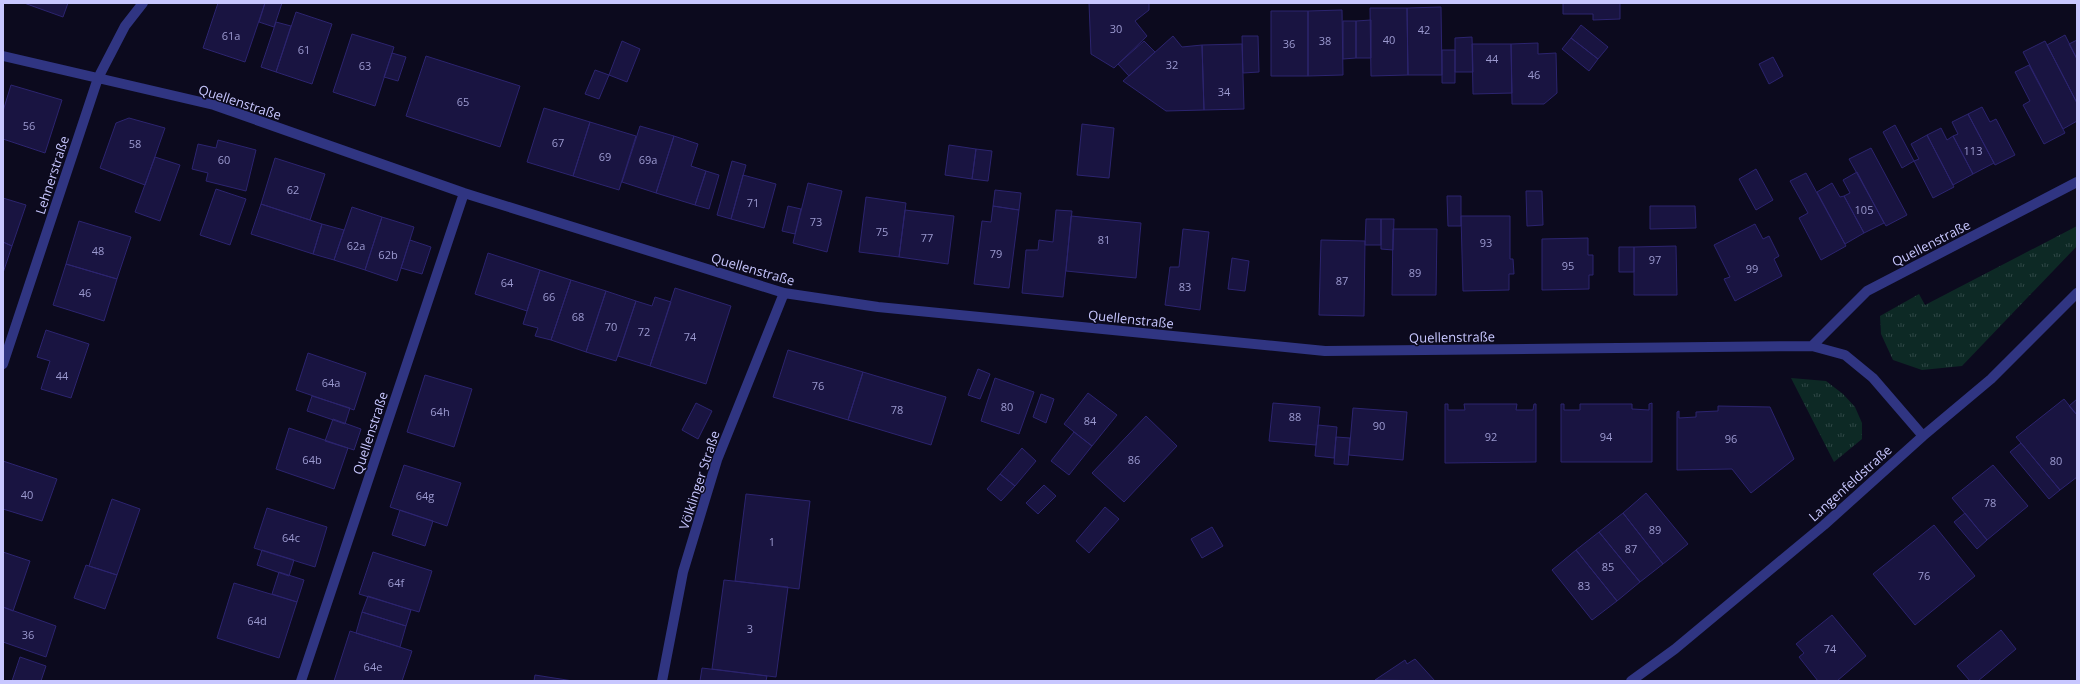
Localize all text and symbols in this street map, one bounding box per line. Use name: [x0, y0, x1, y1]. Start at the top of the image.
house number: 30: [1110, 21, 1122, 36]
house number: 42: [1418, 22, 1430, 37]
house number: 61a: [222, 28, 240, 43]
house number: 40: [1383, 32, 1395, 47]
house number: 38: [1319, 33, 1331, 48]
house number: 36: [1283, 36, 1295, 51]
house number: 61: [298, 42, 310, 57]
house number: 44: [1486, 51, 1499, 66]
house number: 32: [1166, 57, 1178, 72]
house number: 63: [359, 58, 371, 73]
house number: 46: [1528, 67, 1540, 82]
street label: Quellenstraße: [196, 80, 284, 124]
house number: 34: [1218, 84, 1231, 99]
house number: 65: [457, 94, 469, 109]
house number: 56: [23, 118, 35, 133]
street label: Lehnerstraße: [31, 134, 73, 216]
house number: 67: [552, 135, 564, 150]
house number: 58: [129, 136, 141, 151]
house number: 113: [1964, 143, 1982, 158]
house number: 69: [599, 149, 611, 164]
house number: 60: [218, 152, 230, 167]
house number: 69a: [639, 152, 657, 167]
house number: 62: [287, 182, 299, 197]
house number: 71: [747, 195, 759, 210]
house number: 105: [1855, 202, 1873, 217]
house number: 73: [810, 214, 822, 229]
street label: Quellenstraße: [1889, 215, 1973, 271]
house number: 75: [876, 224, 888, 239]
house number: 77: [921, 230, 933, 245]
house number: 81: [1098, 232, 1110, 247]
house number: 93: [1480, 235, 1492, 250]
house number: 62a: [347, 238, 365, 253]
house number: 48: [92, 243, 104, 258]
house number: 79: [990, 246, 1002, 261]
house number: 62b: [378, 247, 398, 262]
street label: Quellenstraße: [709, 248, 797, 290]
house number: 97: [1649, 252, 1661, 267]
house number: 95: [1562, 258, 1574, 273]
house number: 99: [1746, 261, 1758, 276]
house number: 89: [1409, 265, 1421, 280]
house number: 87: [1336, 273, 1348, 288]
house number: 64: [501, 275, 514, 290]
house number: 83: [1179, 279, 1191, 294]
house number: 46: [79, 285, 91, 300]
house number: 66: [543, 289, 555, 304]
street label: Quellenstraße: [1087, 306, 1175, 332]
house number: 68: [572, 309, 584, 324]
house number: 70: [605, 319, 617, 334]
house number: 72: [638, 324, 650, 339]
street label: Quellenstraße: [1409, 327, 1495, 347]
house number: 74: [684, 329, 697, 344]
house number: 44: [56, 368, 69, 383]
house number: 64a: [322, 375, 340, 390]
house number: 76: [812, 378, 824, 393]
street label: Quellenstraße: [348, 389, 392, 477]
house number: 80: [1001, 399, 1013, 414]
house number: 78: [891, 402, 903, 417]
house number: 64h: [430, 404, 450, 419]
house number: 88: [1289, 409, 1301, 424]
house number: 84: [1084, 413, 1097, 428]
house number: 90: [1373, 418, 1385, 433]
street label: Völklinger Straße: [675, 428, 723, 532]
house number: 92: [1485, 429, 1497, 444]
house number: 94: [1600, 429, 1613, 444]
house number: 96: [1725, 431, 1737, 446]
street label: Langenfeldstraße: [1805, 441, 1895, 525]
house number: 64b: [302, 452, 322, 467]
house number: 86: [1128, 452, 1140, 467]
house number: 80: [2050, 453, 2062, 468]
house number: 40: [21, 487, 33, 502]
house number: 64g: [416, 488, 434, 503]
house number: 78: [1984, 495, 1996, 510]
house number: 89: [1649, 522, 1661, 537]
house number: 64c: [282, 530, 300, 545]
house number: 1: [769, 534, 775, 549]
house number: 87: [1625, 541, 1637, 556]
house number: 85: [1602, 559, 1614, 574]
house number: 76: [1918, 568, 1930, 583]
house number: 64f: [388, 575, 405, 590]
house number: 83: [1578, 578, 1590, 593]
house number: 64d: [247, 613, 267, 628]
house number: 3: [747, 621, 753, 636]
house number: 36: [22, 627, 34, 642]
house number: 74: [1824, 641, 1837, 656]
house number: 64e: [364, 659, 382, 674]

